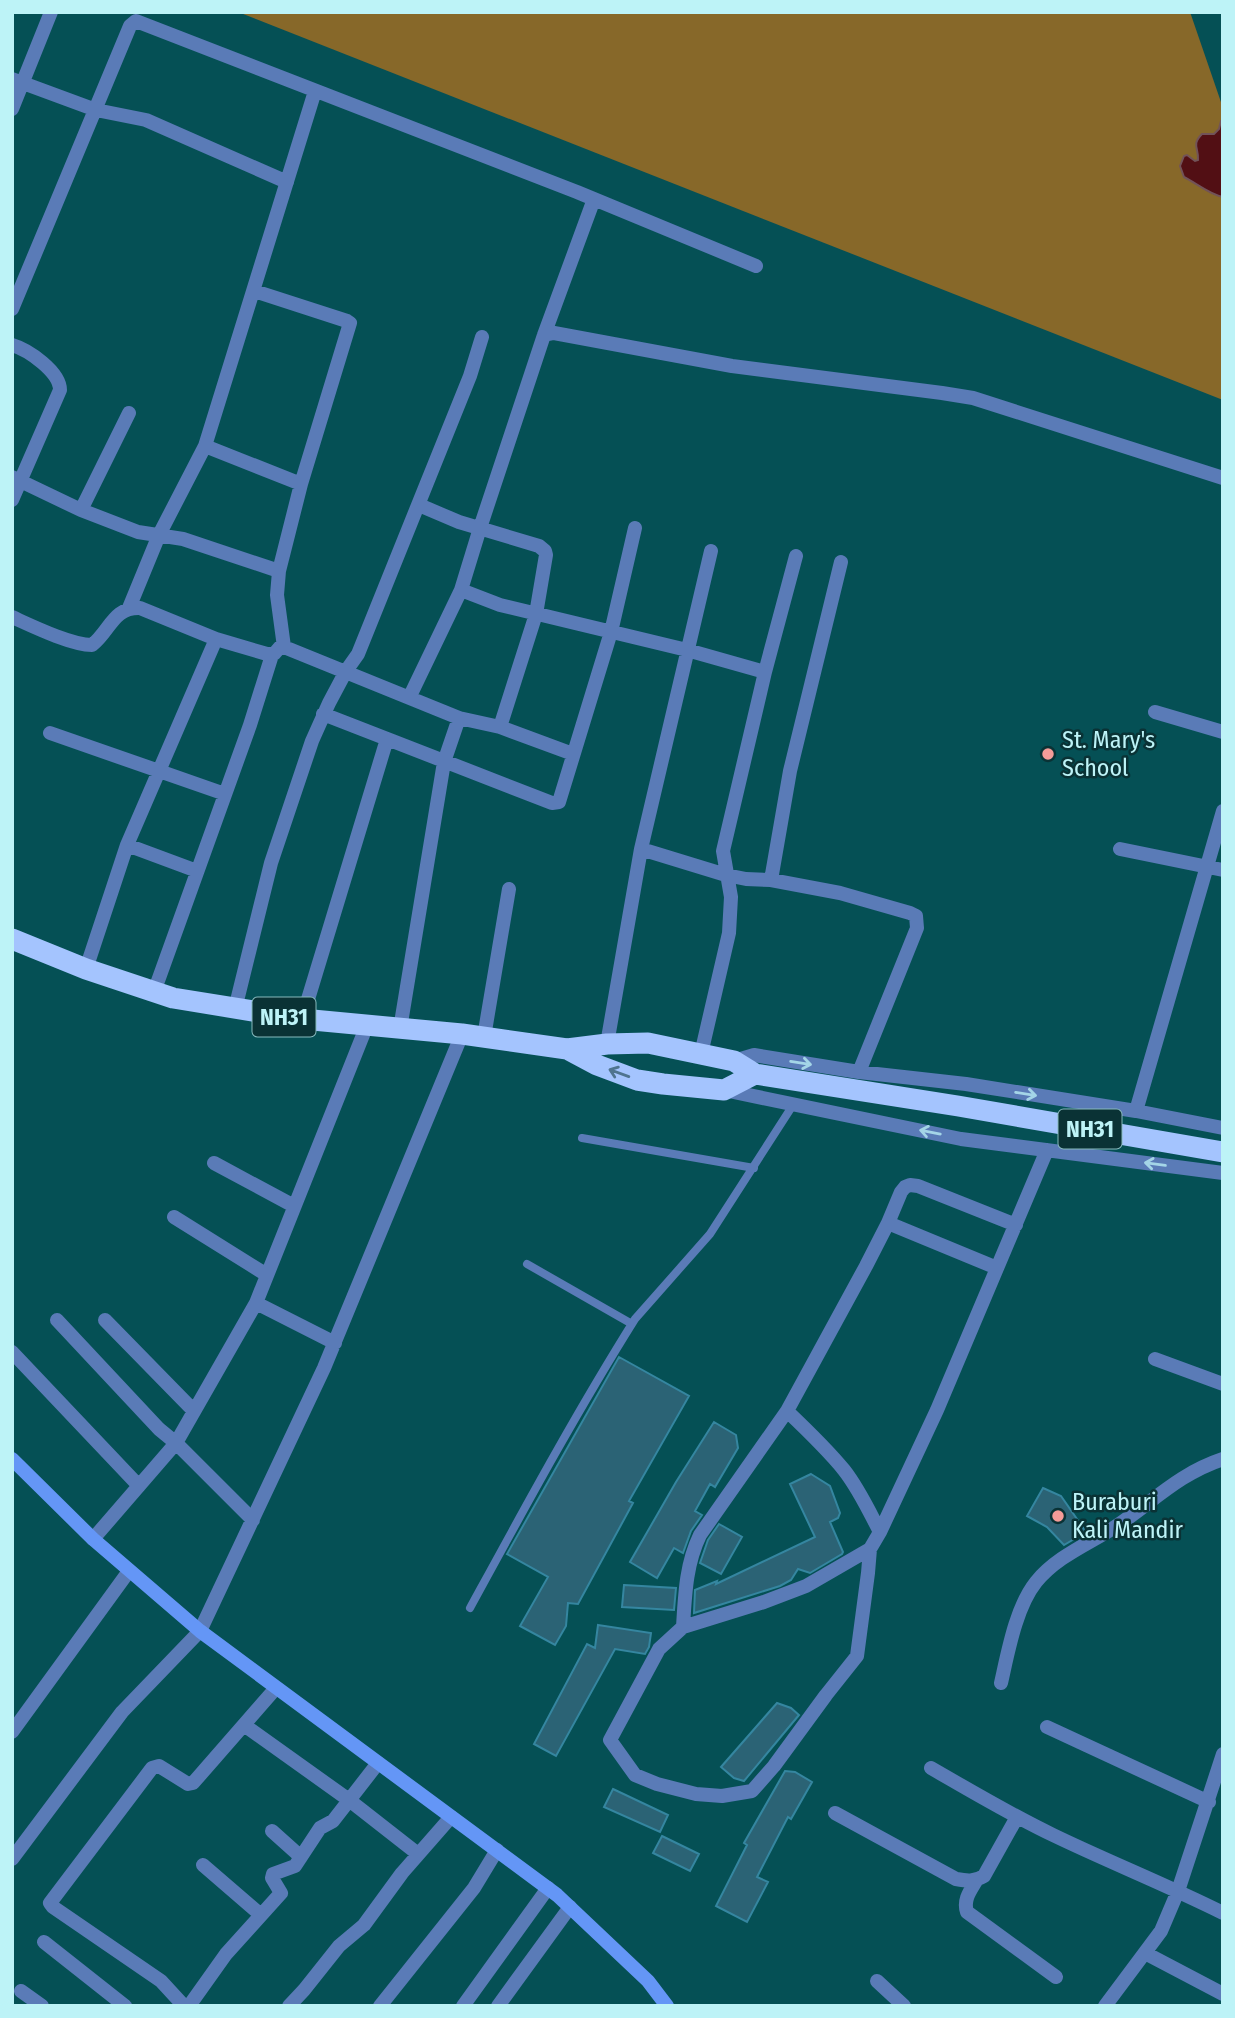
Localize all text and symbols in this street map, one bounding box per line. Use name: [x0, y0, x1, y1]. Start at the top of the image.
place label: St. Mary's School: [1062, 726, 1155, 782]
marker: St. Mary's School: [1040, 746, 1056, 762]
road number: NH31: [252, 998, 316, 1036]
one-way arrow: [789, 1057, 812, 1070]
one-way arrow: [609, 1066, 630, 1079]
one-way arrow: [1014, 1088, 1037, 1101]
road number: NH31: [1058, 1110, 1122, 1148]
one-way arrow: [919, 1125, 942, 1139]
one-way arrow: [1144, 1158, 1167, 1171]
place label: Buraburi Kali Mandir: [1072, 1488, 1183, 1544]
marker: Buraburi Kali Mandir: [1050, 1508, 1066, 1524]

